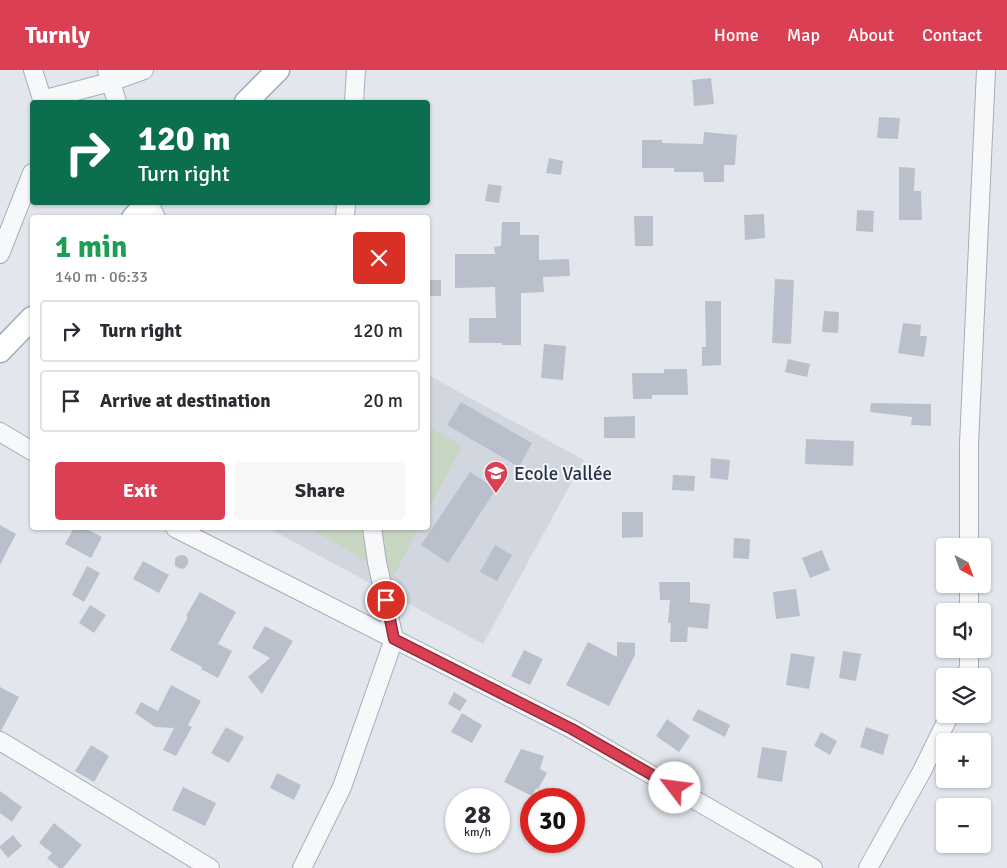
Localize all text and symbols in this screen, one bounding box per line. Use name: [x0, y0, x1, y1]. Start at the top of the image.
text: Turnly: [25, 20, 90, 50]
text: Home: [714, 24, 759, 46]
text: Map: [787, 24, 820, 46]
text: About: [848, 24, 894, 46]
text: Contact: [922, 24, 982, 46]
text: 120 m: [138, 117, 231, 160]
icon: right: [55, 120, 120, 185]
text: Turn right: [138, 160, 230, 187]
text: 1 min: [55, 229, 127, 266]
button: close: [353, 232, 405, 284]
text: 140 m · 06:33: [55, 267, 148, 287]
icon: right: [57, 317, 85, 345]
text: Turn right: [100, 319, 182, 343]
text: 120 m: [353, 319, 403, 343]
icon: arrive: [57, 387, 85, 415]
text: Arrive at destination: [100, 389, 271, 413]
text: 20 m: [363, 389, 403, 413]
school or university icon: Ecole Vallée: [483, 460, 509, 494]
button: Exit: [55, 462, 225, 520]
button: Share: [235, 462, 405, 520]
place label: Ecole Vallée: [514, 462, 612, 486]
north arrow: [936, 538, 991, 592]
map controls: [936, 538, 991, 853]
pin: [365, 579, 407, 621]
icon: arrive: [372, 586, 400, 614]
button: sound: [936, 603, 991, 658]
button: layers: [936, 668, 991, 723]
button: +: [936, 733, 991, 788]
position arrow: [648, 761, 700, 813]
speed limit sign: 30: [520, 788, 585, 853]
button: −: [936, 798, 991, 853]
text: 28: [464, 799, 491, 830]
text: km/h: [464, 825, 491, 840]

